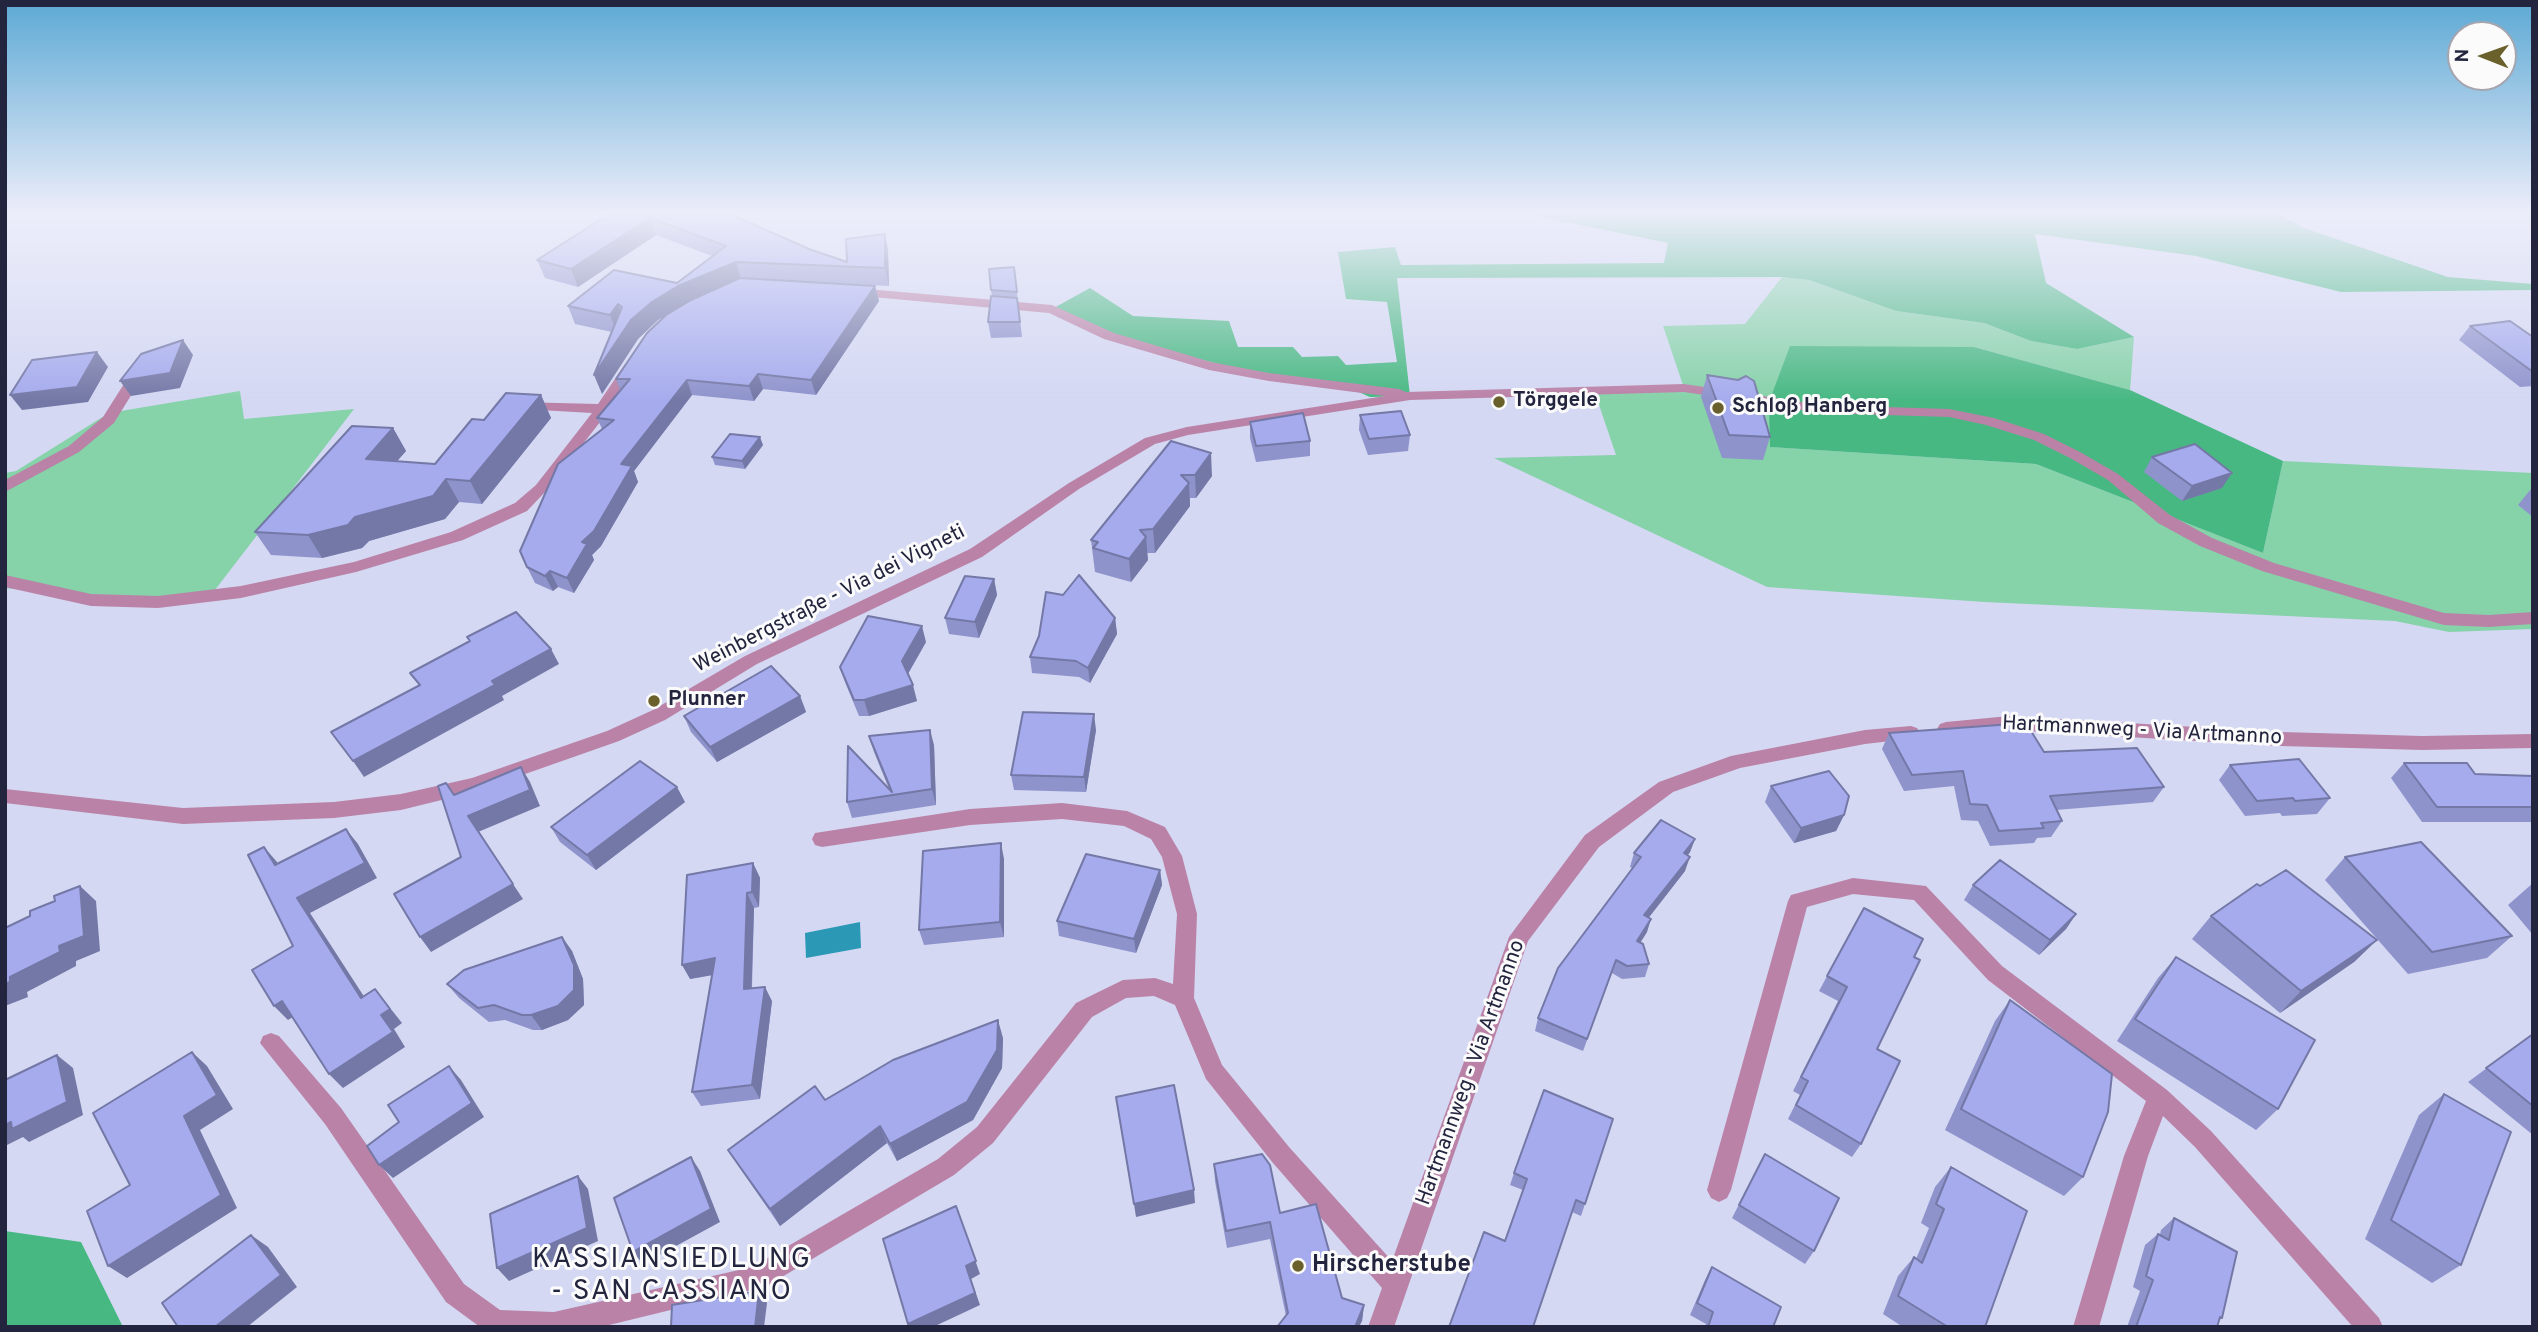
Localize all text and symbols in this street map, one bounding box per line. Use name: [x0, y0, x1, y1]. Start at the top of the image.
north arrow: [2447, 21, 2517, 91]
text: N: [2451, 49, 2475, 63]
place label: Törggele: [1513, 389, 1598, 415]
marker: Törggele: [1491, 394, 1507, 410]
place label: Schloß Hanberg: [1732, 395, 1887, 421]
marker: Schloß Hanberg: [1710, 400, 1726, 416]
street label: Weinbergstraße - Via dei Vigneti: [690, 520, 970, 680]
place label: Plunner: [668, 688, 746, 714]
marker: Plunner: [646, 693, 662, 709]
street label: Hartmannweg - Via Artmanno: [2001, 712, 2283, 752]
street label: Hartmannweg - Via Artmanno: [1412, 937, 1532, 1209]
district label: KASSIANSIEDLUNG - SAN CASSIANO: [534, 1244, 810, 1310]
place label: Hirscherstube: [1312, 1252, 1471, 1280]
marker: Hirscherstube: [1290, 1258, 1306, 1274]

